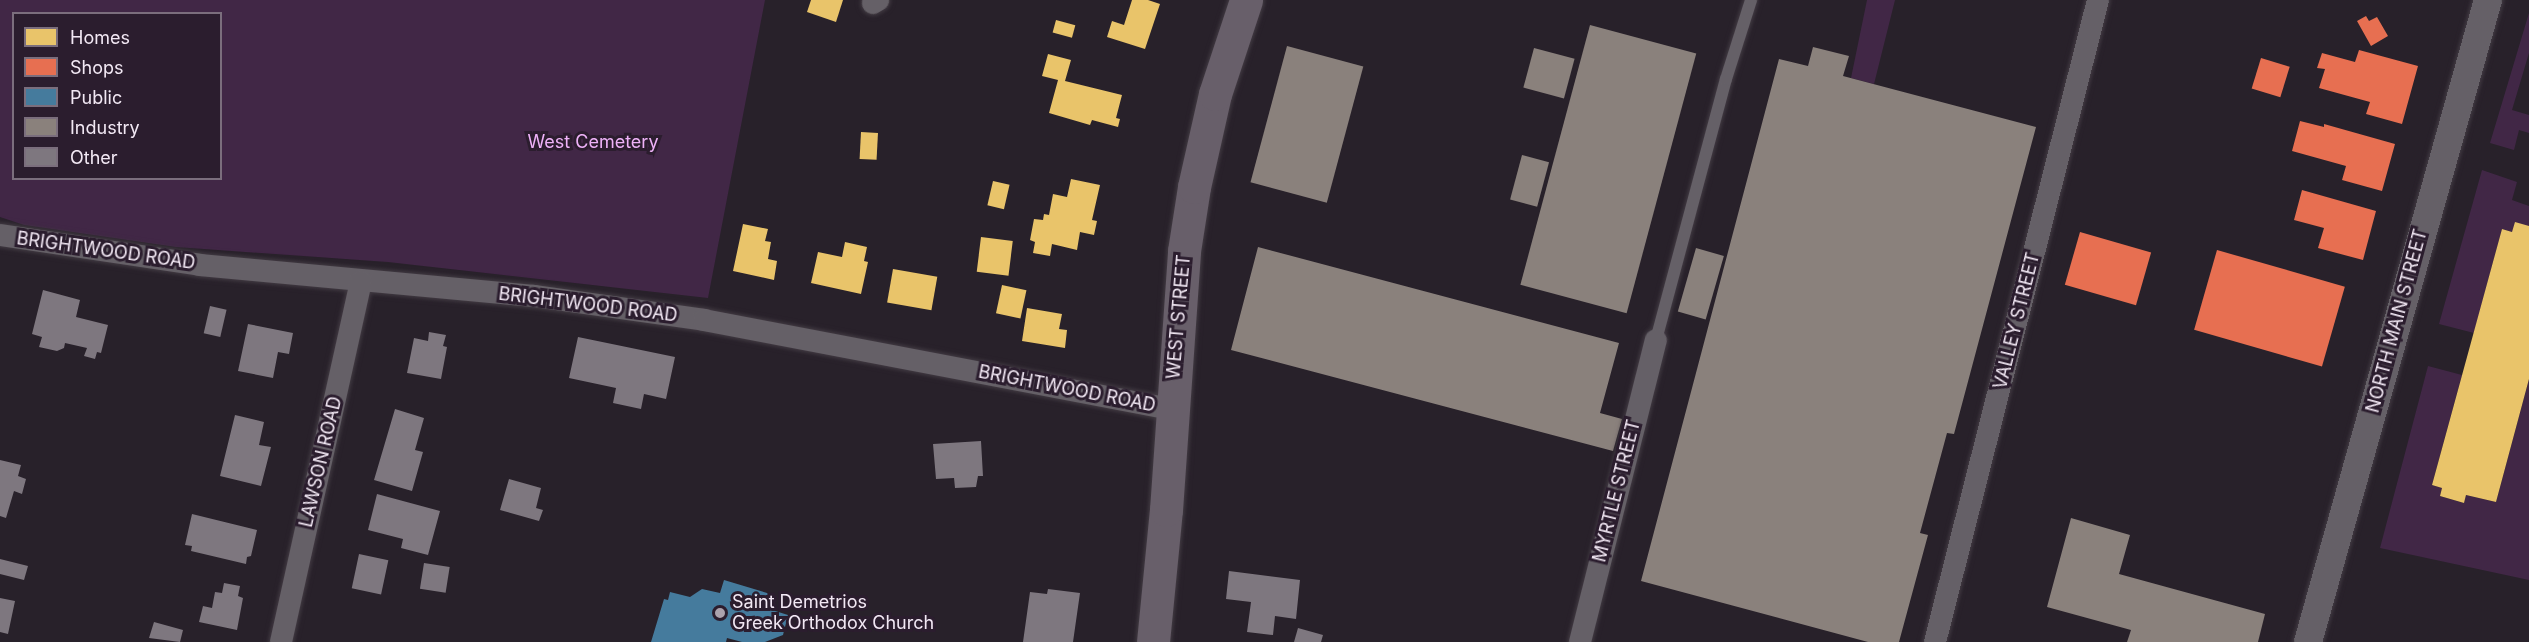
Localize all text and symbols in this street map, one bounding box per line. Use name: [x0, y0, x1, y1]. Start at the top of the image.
legend: [12, 12, 222, 180]
text: Homes: [70, 27, 130, 48]
text: Shops: [70, 57, 124, 78]
text: Public: [70, 87, 122, 108]
text: Industry: [70, 117, 140, 138]
park label: West Cemetery: [527, 131, 659, 153]
text: Other: [70, 147, 118, 168]
street label: NORTH MAIN STREET: [2362, 227, 2432, 415]
street label: BRIGHTWOOD ROAD: [15, 228, 197, 274]
street label: VALLEY STREET: [1990, 250, 2044, 392]
street label: WEST STREET: [1163, 254, 1195, 380]
street label: BRIGHTWOOD ROAD: [497, 283, 679, 327]
street label: BRIGHTWOOD ROAD: [977, 361, 1157, 417]
street label: LAWSON ROAD: [295, 395, 347, 529]
street label: MYRTLE STREET: [1589, 418, 1645, 564]
place label: Saint Demetrios Greek Orthodox Church: [732, 592, 934, 634]
marker: Saint Demetrios Greek Orthodox Church: [713, 606, 727, 620]

